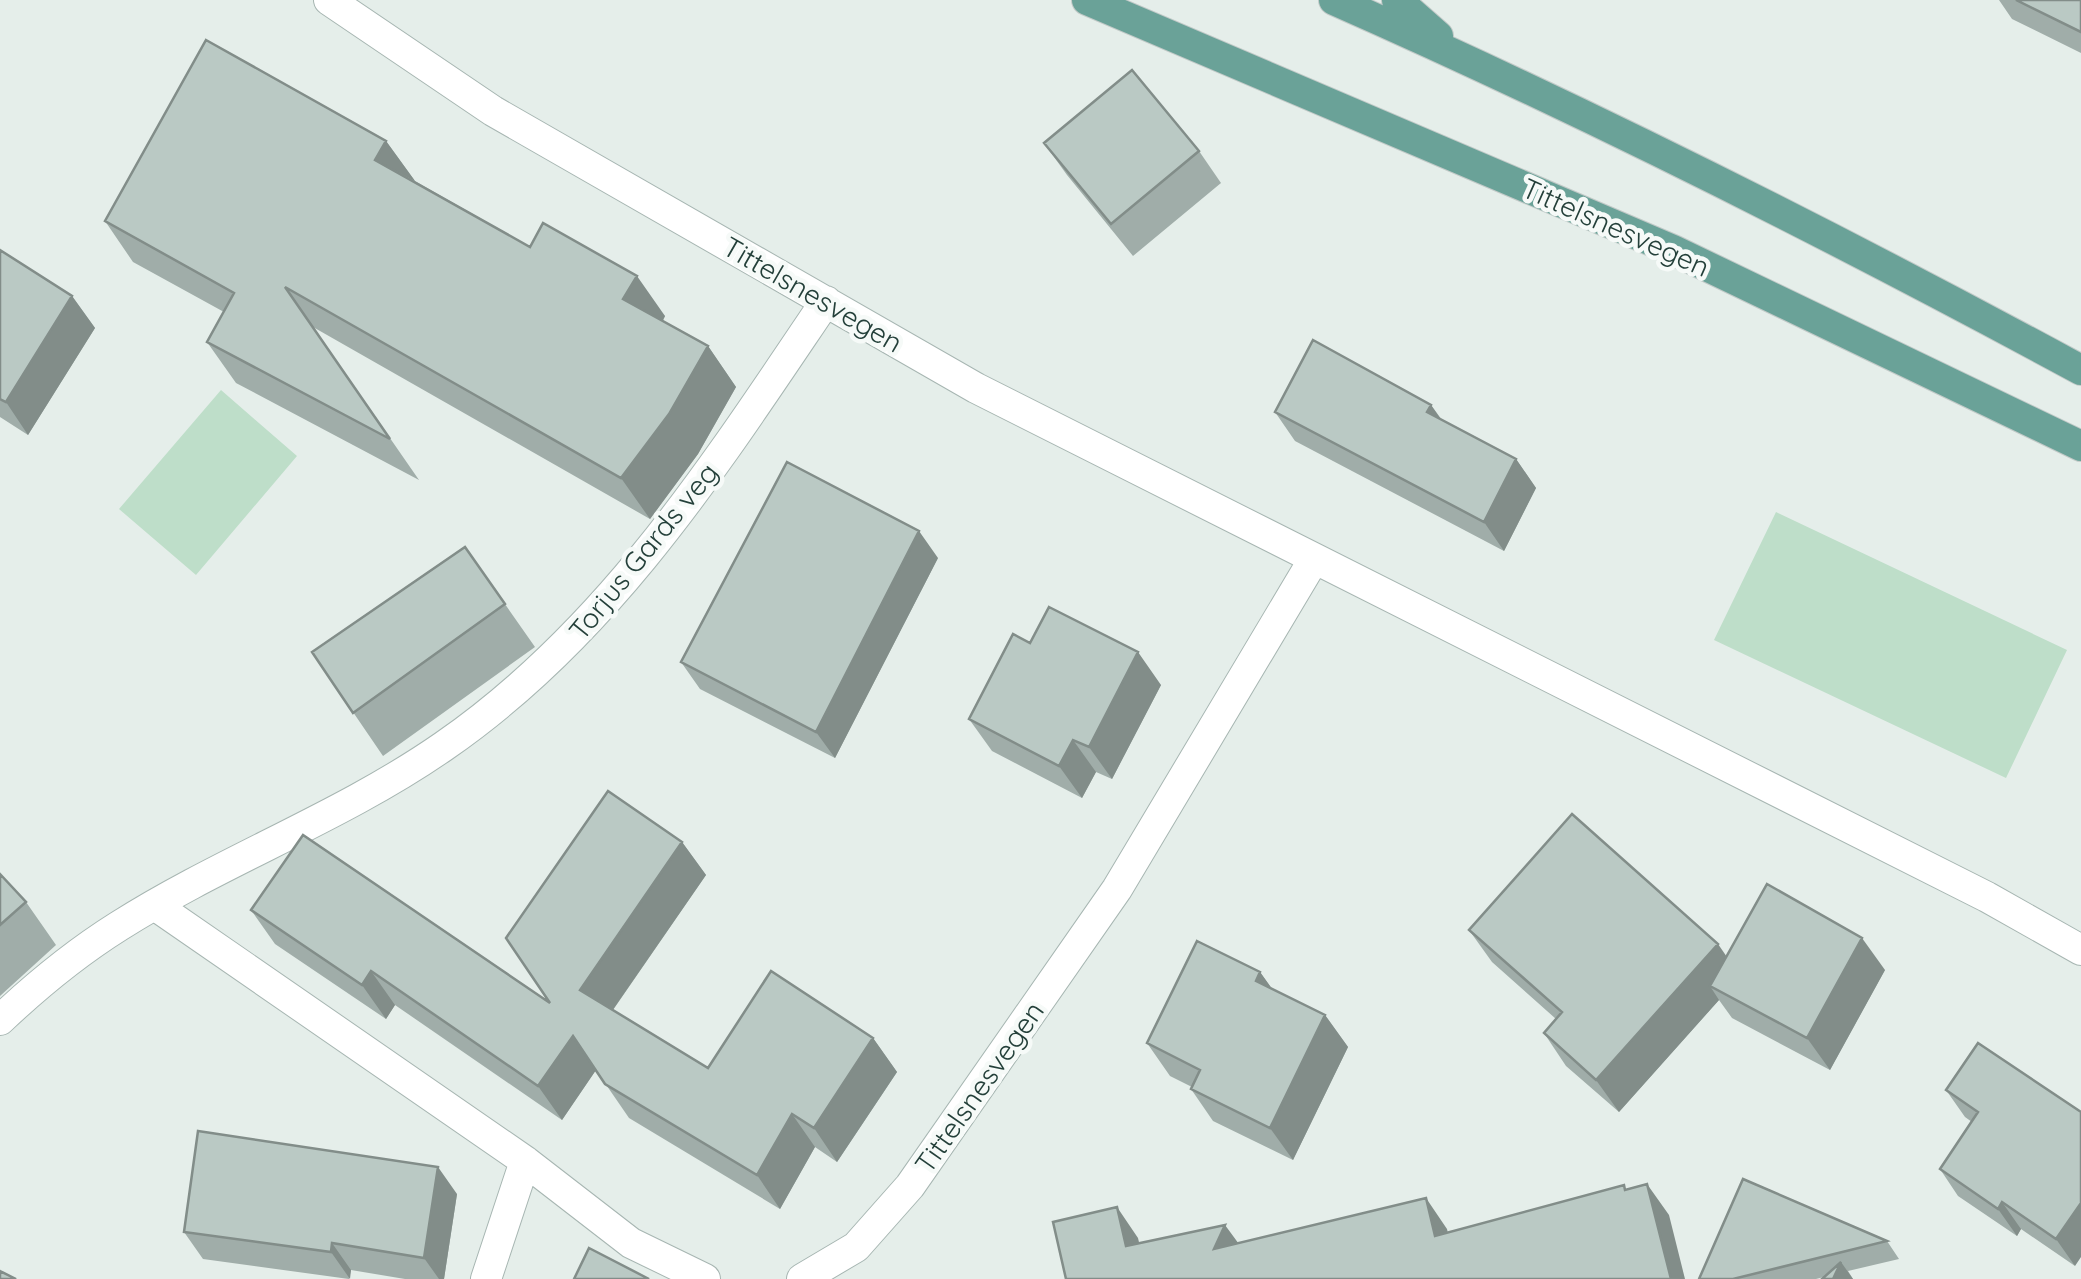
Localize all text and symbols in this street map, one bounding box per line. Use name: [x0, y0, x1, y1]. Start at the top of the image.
street label: Tittelsnesvegen: [1517, 170, 1715, 284]
street label: Tittelsnesvegen: [717, 228, 909, 360]
street label: Torjus Gards veg: [561, 455, 725, 647]
street label: Tittelsnesvegen: [907, 994, 1051, 1180]

